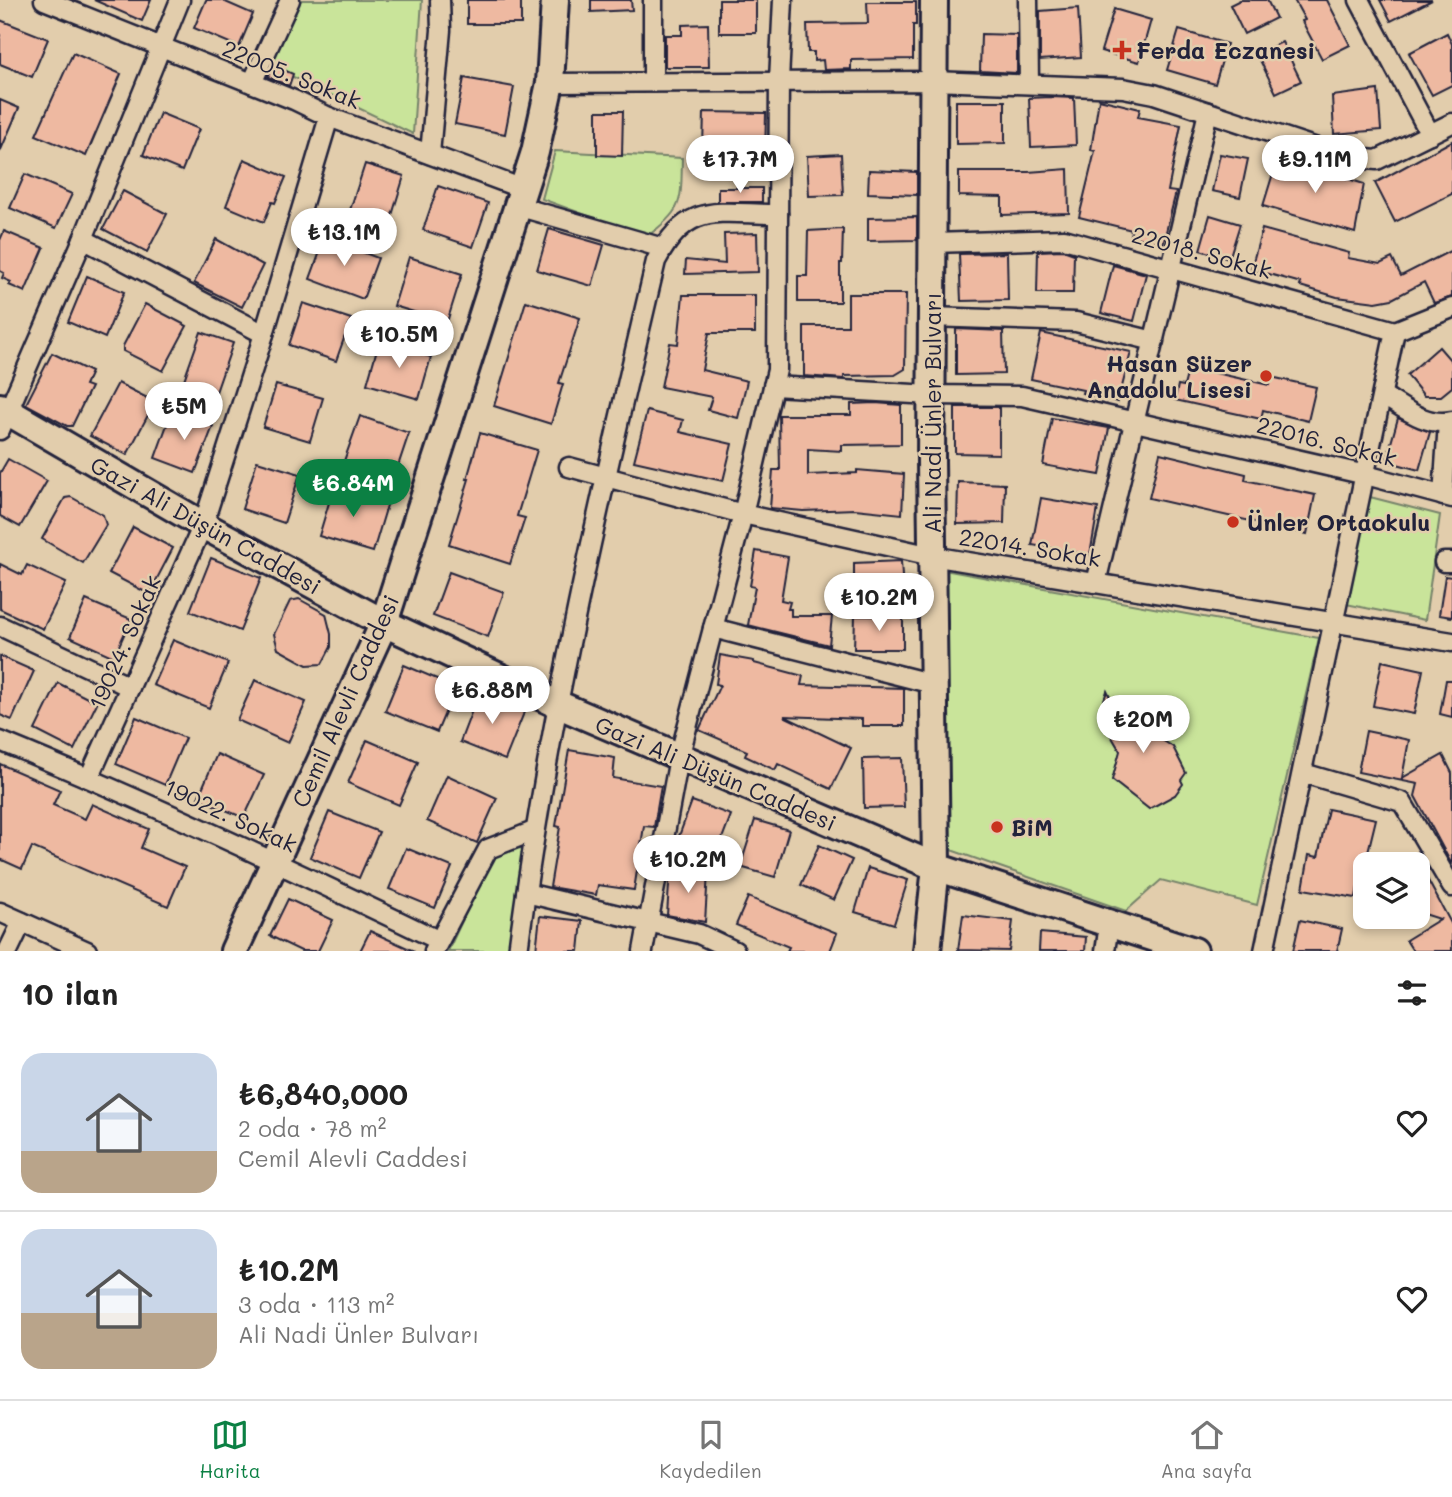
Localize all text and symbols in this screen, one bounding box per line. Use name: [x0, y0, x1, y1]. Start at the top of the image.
street label: 22005. Sokak: [218, 33, 366, 115]
place label: Ferda Eczanesi: [1136, 35, 1315, 65]
marker: Ferda Eczanesi: [1114, 42, 1130, 58]
pin: ₺17.7M: [683, 136, 797, 195]
pin: ₺9.11M: [1258, 136, 1372, 195]
text: ₺17.7M: [702, 143, 778, 173]
text: ₺9.11M: [1278, 143, 1352, 173]
pin: ₺13.1M: [287, 208, 401, 268]
text: ₺13.1M: [307, 216, 381, 246]
street label: 22018. Sokak: [1129, 219, 1275, 285]
street label: Ali Nadi Ünler Bulvarı: [917, 292, 947, 534]
pin: ₺10.5M: [342, 310, 456, 370]
text: ₺10.5M: [360, 318, 438, 348]
place label: Hasan Süzer Anadolu Lisesi: [1087, 348, 1252, 404]
marker: Hasan Süzer Anadolu Lisesi: [1258, 368, 1274, 384]
pin: ₺5M: [150, 382, 218, 442]
text: ₺5M: [161, 390, 207, 420]
street label: 22016. Sokak: [1254, 409, 1400, 473]
street label: Gazi Ali Düşün Caddesi: [85, 449, 327, 601]
pin: ₺6.84M: [296, 460, 410, 519]
text: ₺6.84M: [312, 467, 394, 497]
place label: Ünler Ortaokulu: [1247, 507, 1431, 537]
marker: Ünler Ortaokulu: [1225, 514, 1241, 530]
street label: 22014. Sokak: [957, 521, 1103, 573]
street label: 19024. Sokak: [81, 570, 167, 714]
pin: ₺10.2M: [822, 574, 936, 633]
text: ₺10.2M: [840, 581, 918, 611]
street label: Cemil Alevli Caddesi: [285, 590, 405, 812]
pin: ₺6.88M: [435, 666, 549, 726]
text: ₺6.88M: [451, 674, 533, 704]
pin: ₺20M: [1102, 696, 1184, 755]
text: ₺20M: [1113, 703, 1173, 733]
street label: Gazi Ali Düşün Caddesi: [591, 709, 841, 837]
street label: 19022. Sokak: [160, 771, 302, 859]
place label: BiM: [1011, 812, 1053, 842]
marker: BiM: [989, 819, 1005, 835]
pin: ₺10.2M: [631, 836, 745, 895]
text: ₺10.2M: [649, 843, 727, 873]
map controls: [1353, 852, 1430, 929]
button: layers: [1353, 852, 1430, 929]
text: 10 ilan: [21, 973, 118, 1013]
icon: filters: [1393, 974, 1431, 1012]
text: ₺6,840,000: [238, 1073, 408, 1113]
icon: home: [77, 1081, 161, 1165]
icon: heart: [1393, 1104, 1431, 1142]
text: 2 oda · 78 m²: [238, 1113, 387, 1143]
text: Cemil Alevli Caddesi: [238, 1143, 468, 1173]
text: ₺10.2M: [238, 1249, 340, 1289]
icon: home: [77, 1257, 161, 1341]
icon: heart: [1393, 1280, 1431, 1318]
text: 3 oda · 113 m²: [238, 1289, 395, 1319]
text: Ali Nadi Ünler Bulvarı: [238, 1319, 479, 1349]
tab: Harita: [200, 1416, 260, 1483]
tab: Kaydedilen: [660, 1416, 762, 1483]
tab: Ana sayfa: [1161, 1416, 1252, 1483]

